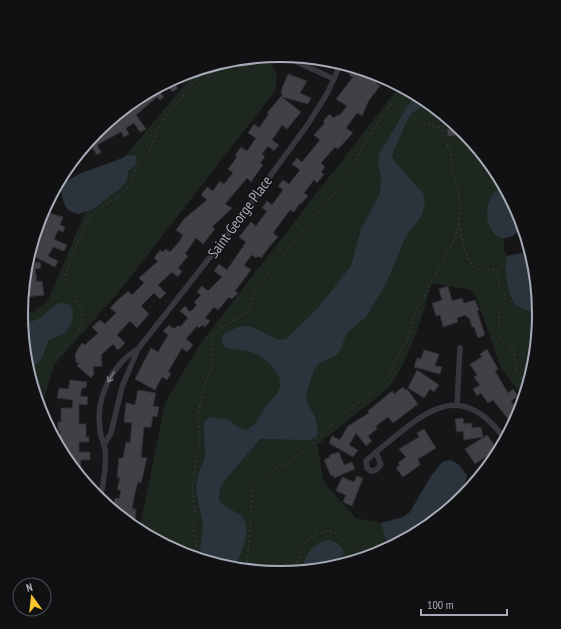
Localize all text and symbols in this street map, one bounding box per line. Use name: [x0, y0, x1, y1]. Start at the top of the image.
street label: Saint George Place: [203, 172, 276, 262]
one-way arrow: [107, 371, 115, 383]
north arrow: [12, 577, 52, 617]
text: N: [25, 580, 34, 595]
scale bar: [421, 591, 507, 617]
text: 100 m: [427, 597, 454, 612]

